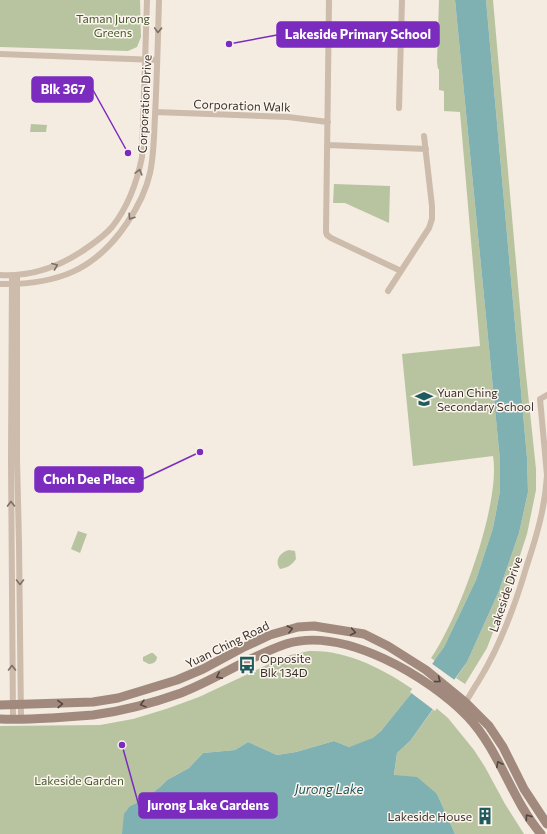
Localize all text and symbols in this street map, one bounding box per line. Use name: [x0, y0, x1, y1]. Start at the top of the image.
park label: Taman Jurong Greens: [76, 11, 151, 39]
callout: Lakeside Primary School: [277, 22, 439, 47]
text: Lakeside Primary School: [285, 26, 431, 42]
one-way arrow: [154, 27, 162, 33]
street label: Corporation Drive: [134, 54, 154, 154]
callout: Blk 367: [32, 77, 93, 102]
text: Blk 367: [41, 81, 85, 97]
street label: Corporation Walk: [193, 96, 291, 114]
one-way arrow: [134, 168, 142, 175]
one-way arrow: [128, 213, 136, 220]
one-way arrow: [51, 262, 58, 270]
place label: Yuan Ching Secondary School: [437, 385, 534, 413]
school or university icon: Yuan Ching Secondary School: [414, 389, 434, 409]
callout: Choh Dee Place: [35, 467, 143, 492]
text: Choh Dee Place: [43, 471, 135, 487]
one-way arrow: [7, 501, 16, 507]
street label: Lakeside Drive: [486, 554, 524, 634]
one-way arrow: [16, 579, 24, 585]
street label: Yuan Ching Road: [183, 618, 271, 670]
one-way arrow: [287, 625, 294, 634]
one-way arrow: [350, 628, 356, 636]
place label: Opposite Blk 134D: [260, 651, 311, 679]
bus stop icon: Opposite Blk 134D: [237, 655, 257, 675]
one-way arrow: [8, 665, 16, 671]
one-way arrow: [216, 671, 223, 679]
one-way arrow: [434, 675, 441, 682]
one-way arrow: [57, 699, 63, 708]
one-way arrow: [139, 699, 146, 708]
one-way arrow: [497, 761, 504, 768]
park label: Lakeside Garden: [34, 773, 124, 787]
water label: Jurong Lake: [294, 781, 363, 797]
callout: Jurong Lake Gardens: [139, 793, 277, 818]
text: Jurong Lake Gardens: [147, 797, 269, 813]
building icon: Lakeside House: [475, 806, 495, 826]
place label: Lakeside House: [388, 809, 472, 823]
one-way arrow: [525, 814, 533, 821]

